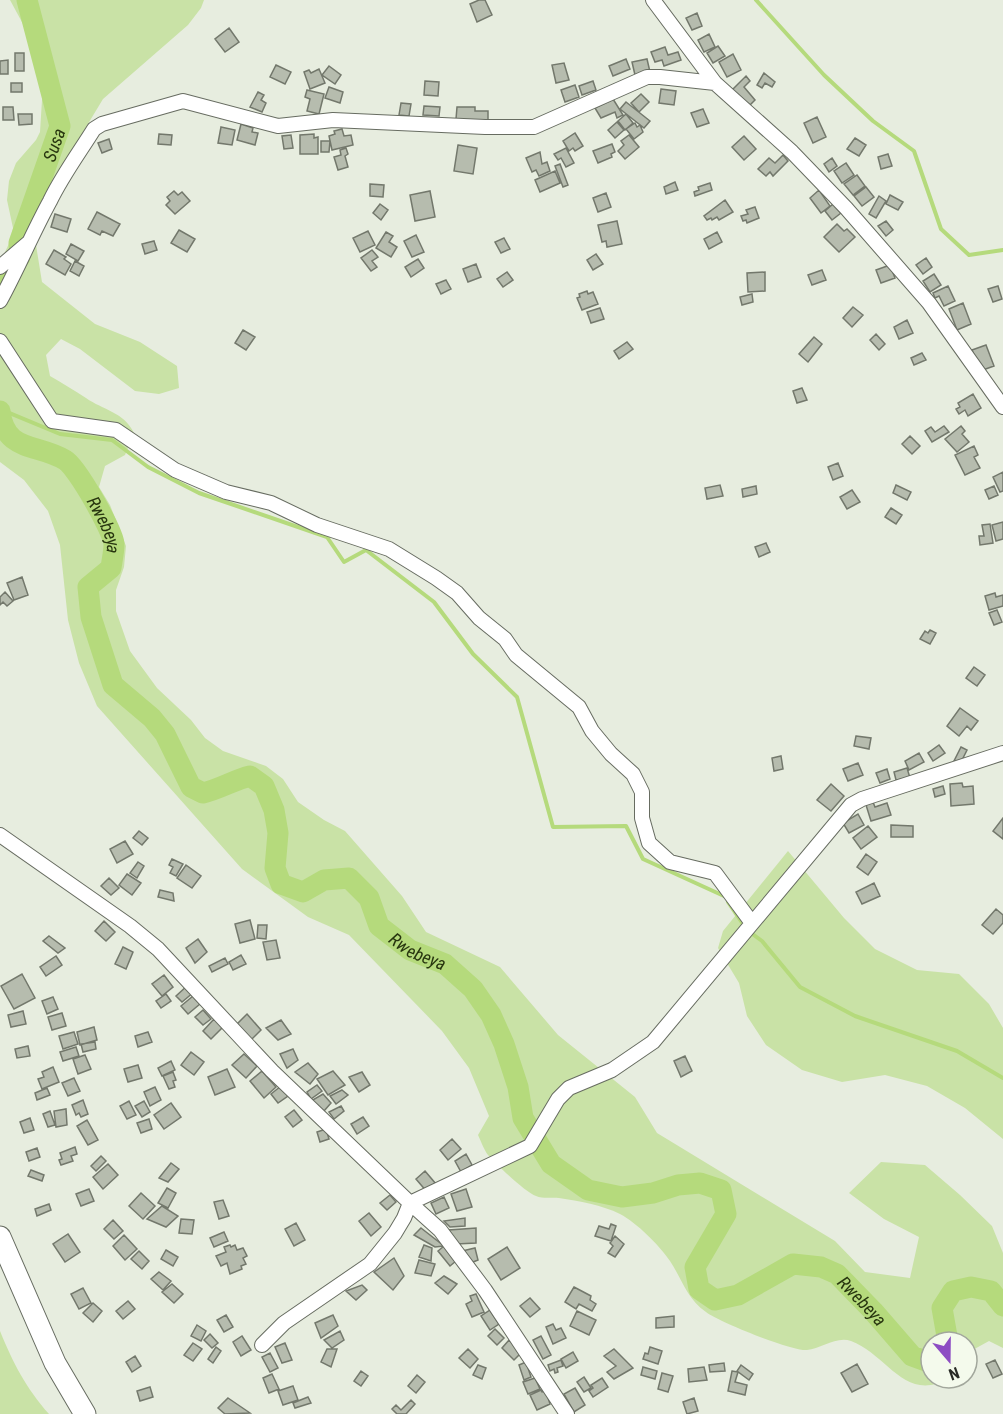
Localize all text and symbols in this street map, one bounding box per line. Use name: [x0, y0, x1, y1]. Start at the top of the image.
water label: Susa: [38, 125, 69, 164]
water label: Rwebeya: [83, 492, 125, 555]
water label: Rwebeya: [385, 928, 449, 974]
water label: Rwebeya: [834, 1271, 891, 1330]
north arrow: [919, 1330, 979, 1390]
text: N: [946, 1363, 962, 1384]

